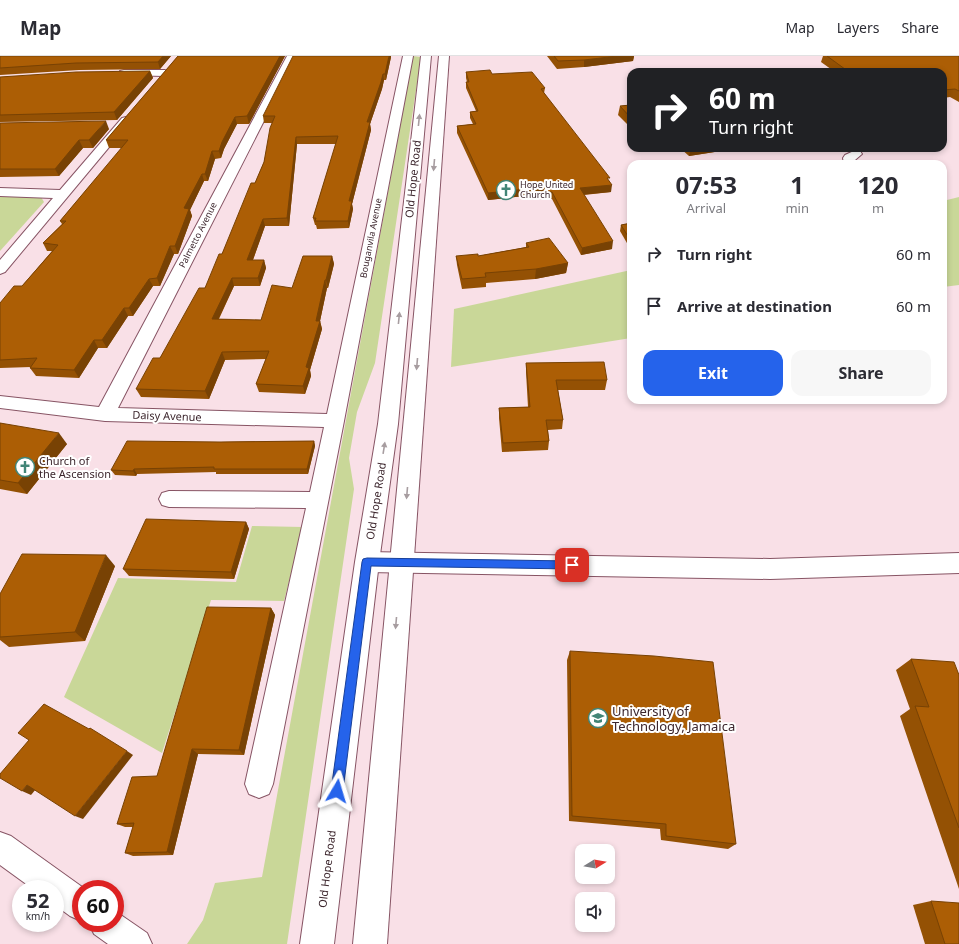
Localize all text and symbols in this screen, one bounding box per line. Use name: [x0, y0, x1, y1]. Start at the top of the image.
text: Map: [20, 15, 61, 41]
text: Map: [786, 18, 815, 37]
text: Layers: [837, 18, 879, 37]
text: Share: [901, 18, 939, 37]
text: 60 m: [709, 79, 776, 117]
icon: right: [643, 84, 695, 136]
one-way arrow: [416, 113, 422, 126]
text: Turn right: [709, 115, 793, 139]
street label: Old Hope Road: [401, 139, 424, 219]
one-way arrow: [431, 159, 438, 171]
text: 07:53: [675, 168, 737, 201]
text: 1: [790, 168, 804, 201]
text: 120: [857, 168, 899, 201]
place label: Hope United Church: [520, 178, 573, 201]
church icon: Hope United Church: [495, 179, 517, 201]
street label: Bouganvila Avenue: [356, 197, 385, 279]
text: Arrival: [686, 199, 726, 217]
text: min: [785, 199, 809, 217]
text: m: [872, 199, 884, 217]
street label: Palmetto Avenue: [175, 200, 220, 270]
icon: right: [643, 243, 665, 265]
text: Turn right: [677, 244, 752, 264]
text: 60 m: [896, 244, 931, 264]
icon: arrive: [643, 295, 665, 317]
text: Arrive at destination: [677, 296, 832, 316]
text: 60 m: [896, 296, 931, 316]
one-way arrow: [395, 312, 402, 324]
button: Exit: [643, 350, 783, 396]
button: Share: [791, 350, 931, 396]
one-way arrow: [414, 358, 420, 370]
street label: Daisy Avenue: [132, 407, 202, 424]
one-way arrow: [381, 442, 387, 454]
place label: Church of the Ascension: [39, 453, 111, 481]
church icon: Church of the Ascension: [14, 456, 36, 478]
street label: Old Hope Road: [362, 461, 389, 541]
one-way arrow: [403, 487, 410, 499]
pin: [555, 548, 589, 582]
icon: arrive: [561, 554, 583, 576]
one-way arrow: [393, 617, 400, 629]
place label: University of Technology, Jamaica: [612, 702, 735, 735]
school or university icon: University of Technology, Jamaica: [587, 707, 609, 729]
position arrow: [316, 770, 358, 812]
street label: Old Hope Road: [314, 829, 339, 909]
north arrow: [575, 844, 615, 884]
map controls: [575, 844, 615, 932]
speed limit sign: 60: [72, 880, 124, 932]
text: 52: [27, 887, 49, 914]
button: sound: [575, 892, 615, 932]
text: km/h: [26, 909, 50, 923]

